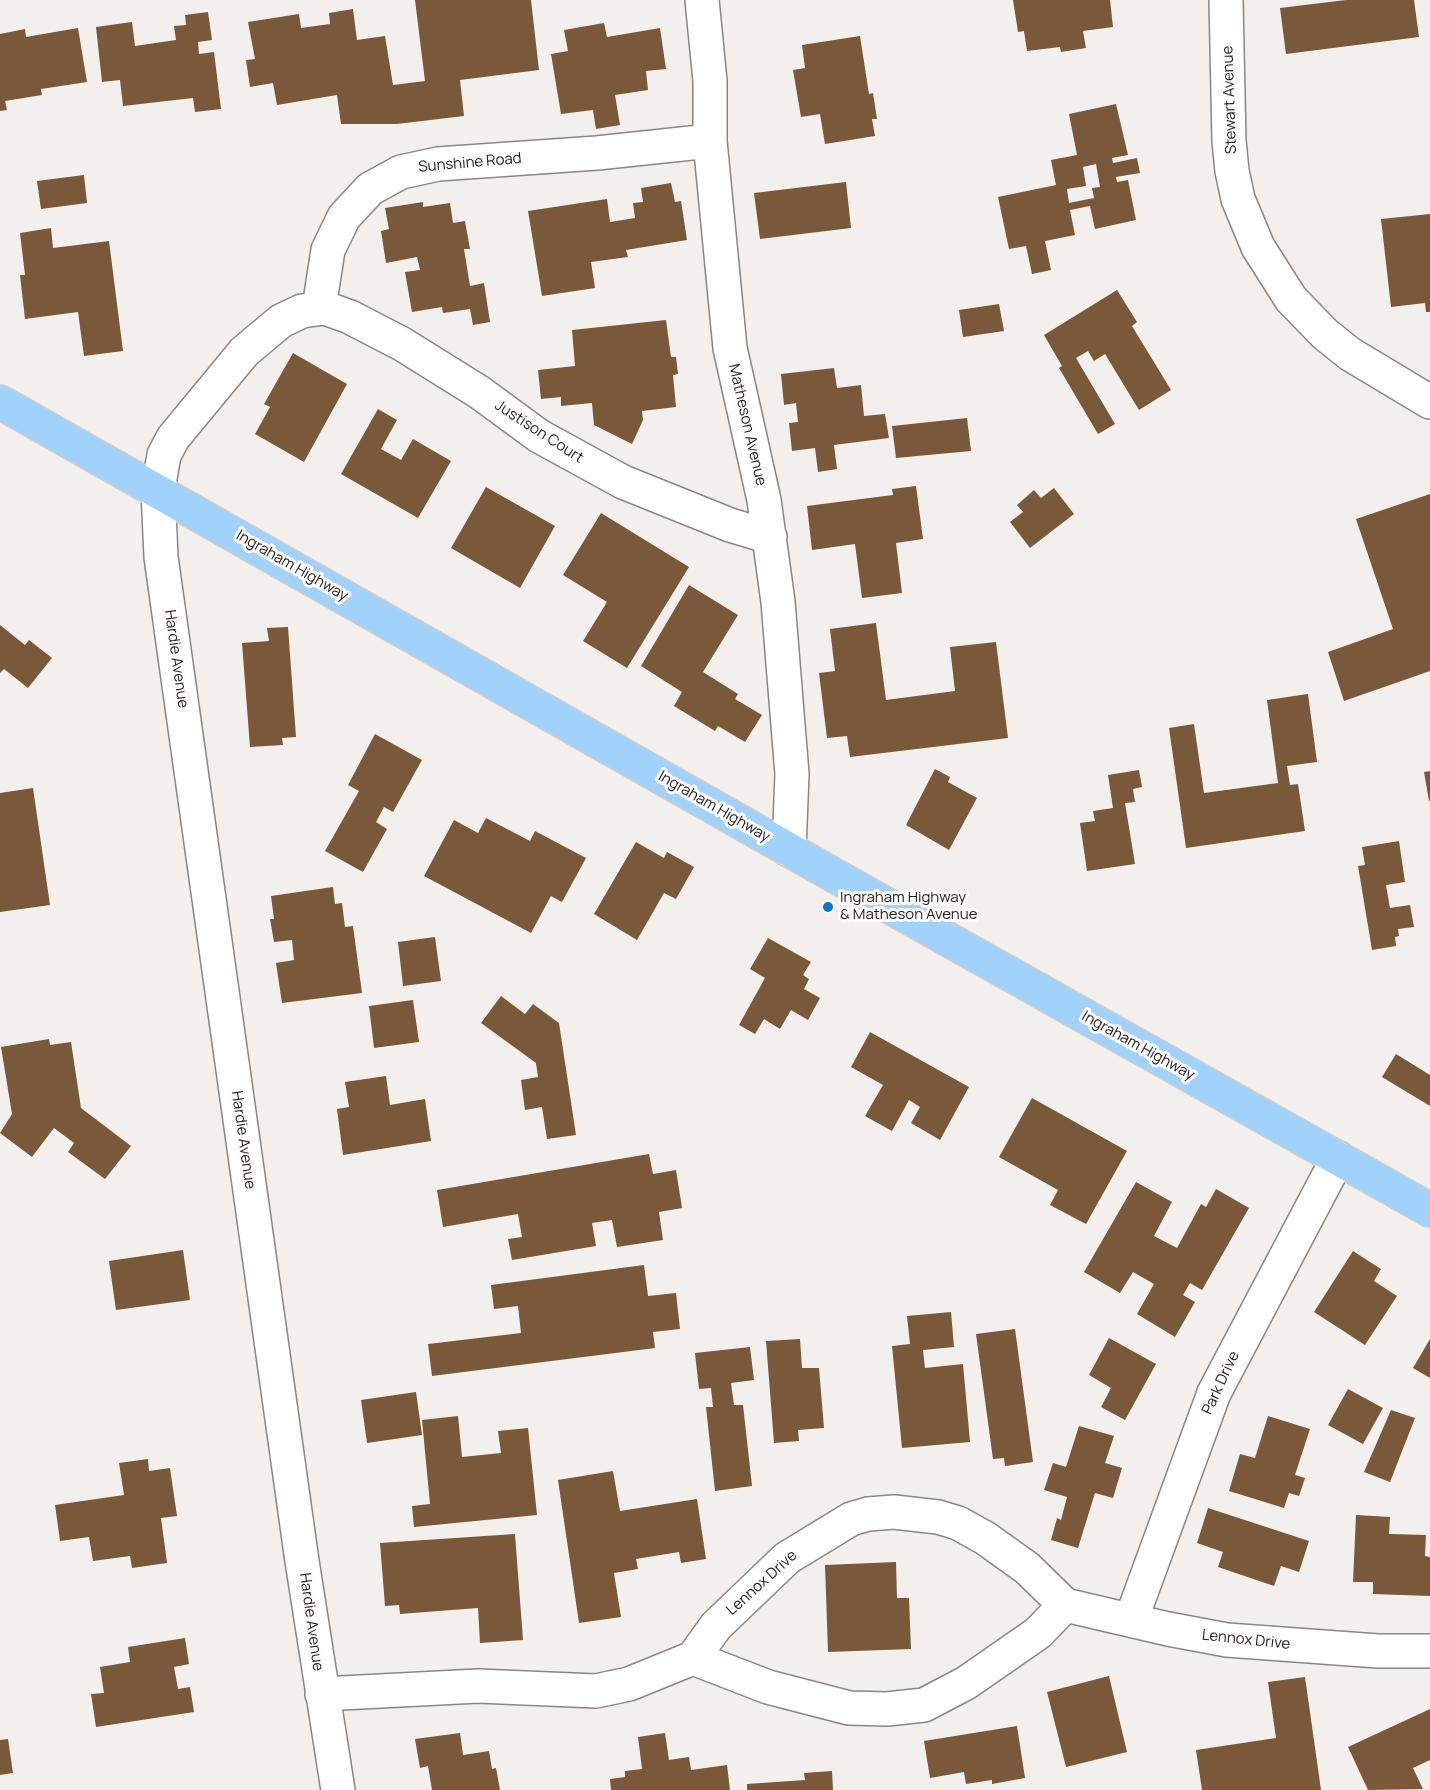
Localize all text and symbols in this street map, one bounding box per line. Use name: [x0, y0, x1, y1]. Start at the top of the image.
street label: Stewart Avenue: [1219, 45, 1241, 155]
street label: Sunshine Road: [418, 150, 522, 176]
street label: Matheson Avenue: [724, 362, 770, 488]
street label: Justison Court: [491, 397, 587, 467]
street label: Ingraham Highway: [233, 527, 351, 605]
street label: Hardie Avenue: [160, 609, 192, 709]
street label: Ingraham Highway: [655, 768, 773, 846]
place label: Ingraham Highway & Matheson Avenue: [840, 889, 977, 924]
marker: Ingraham Highway & Matheson Avenue: [821, 900, 835, 914]
street label: Ingraham Highway: [1078, 1008, 1198, 1084]
street label: Hardie Avenue: [227, 1090, 259, 1190]
street label: Park Drive: [1198, 1348, 1244, 1418]
street label: Lennox Drive: [723, 1547, 801, 1619]
street label: Hardie Avenue: [295, 1572, 327, 1672]
street label: Lennox Drive: [1201, 1626, 1291, 1654]

